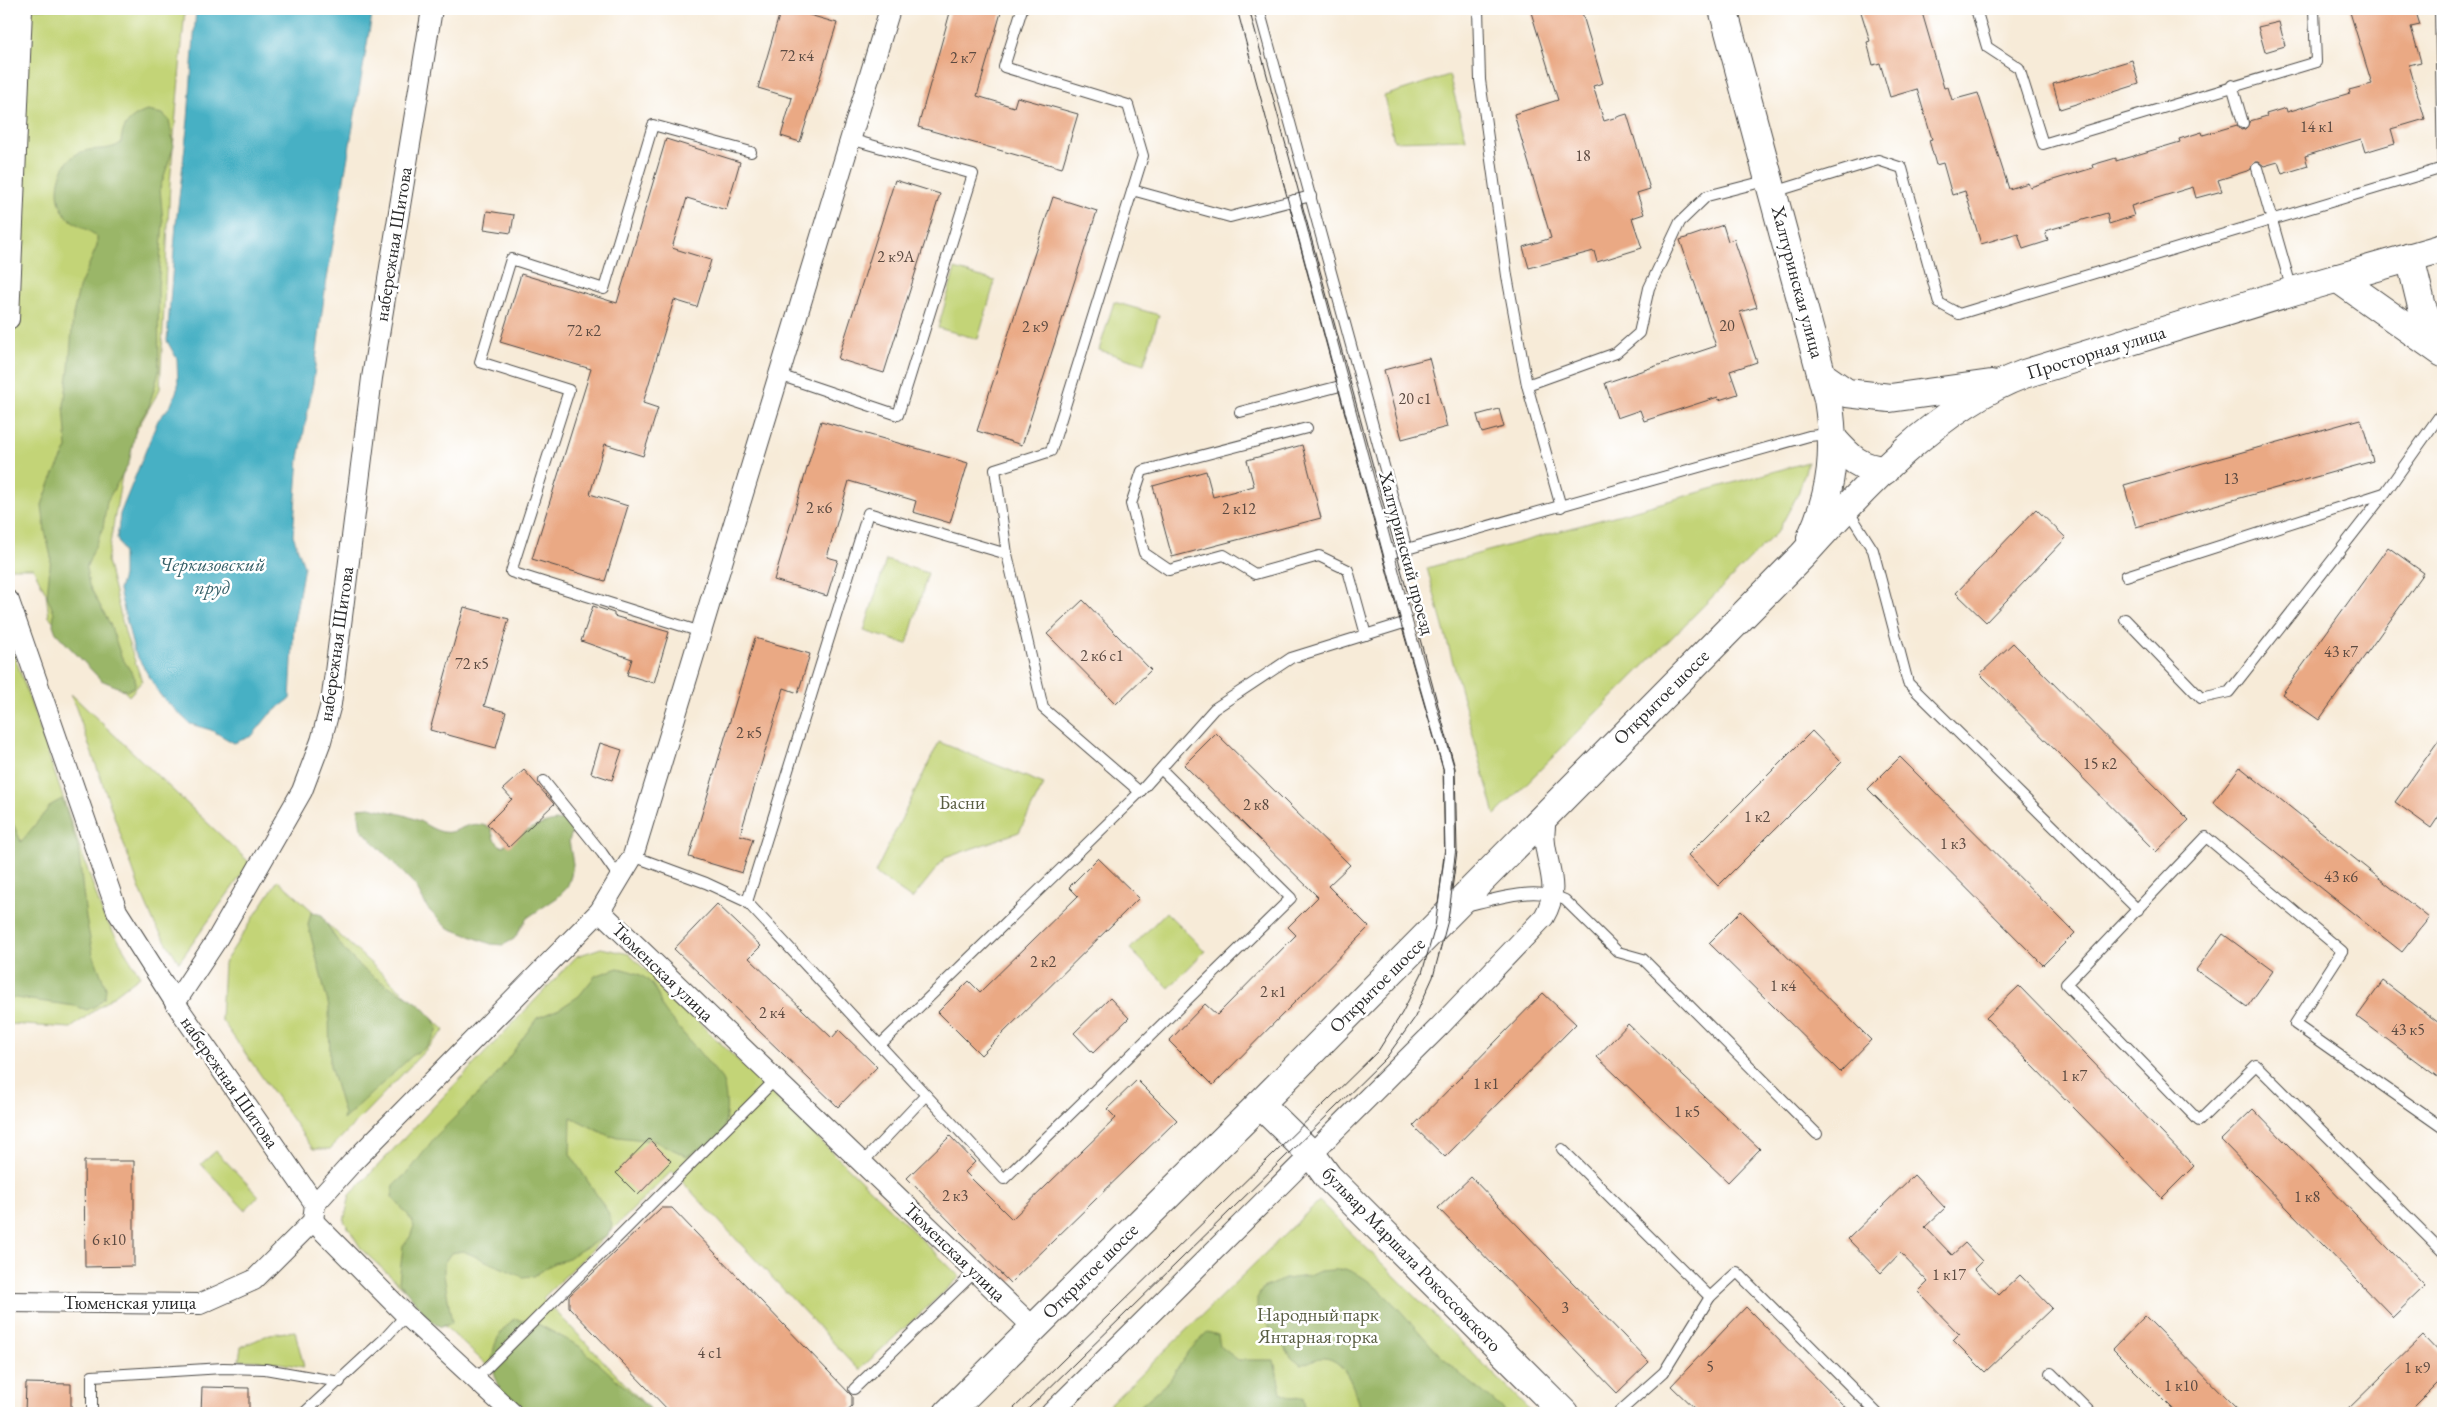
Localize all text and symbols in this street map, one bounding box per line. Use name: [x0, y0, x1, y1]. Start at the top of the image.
house number: 72 к4: [780, 45, 814, 66]
house number: 2 к7: [950, 47, 976, 68]
house number: 14 к1: [2300, 116, 2334, 137]
house number: 18: [1575, 145, 1591, 166]
street label: набережная Шитова: [368, 165, 418, 323]
street label: Халтуринская улица: [1765, 202, 1830, 361]
house number: 2 к9А: [877, 246, 916, 267]
house number: 20: [1719, 315, 1735, 336]
house number: 2 к9: [1022, 316, 1048, 337]
street label: Просторная улица: [2024, 319, 2169, 385]
house number: 72 к2: [567, 320, 601, 341]
house number: 20 с1: [1399, 388, 1431, 409]
street label: Халтуринский проезд: [1373, 468, 1441, 638]
house number: 13: [2223, 468, 2239, 489]
house number: 2 к6: [806, 497, 832, 518]
house number: 2 к12: [1222, 498, 1256, 519]
water label: Черкизовский пруд: [159, 551, 265, 600]
street label: набережная Шитова: [313, 565, 359, 723]
house number: 43 к7: [2324, 641, 2358, 662]
street label: Открытое шоссе: [1608, 644, 1714, 750]
house number: 2 к6 с1: [1080, 645, 1124, 666]
house number: 72 к5: [455, 653, 489, 674]
house number: 2 к5: [736, 722, 762, 743]
house number: 15 к2: [2083, 753, 2117, 774]
park label: Басни: [939, 790, 985, 815]
house number: 2 к8: [1243, 794, 1269, 815]
house number: 1 к2: [1744, 806, 1770, 827]
house number: 1 к3: [1940, 833, 1966, 854]
house number: 43 к6: [2324, 866, 2358, 887]
street label: Тюменская улица: [607, 917, 720, 1027]
street label: Открытое шоссе: [1324, 932, 1430, 1038]
house number: 2 к2: [1030, 951, 1056, 972]
house number: 1 к4: [1770, 975, 1796, 996]
house number: 2 к1: [1260, 981, 1286, 1002]
house number: 2 к4: [759, 1002, 785, 1023]
street label: набережная Шитова: [175, 1011, 285, 1153]
house number: 43 к5: [2391, 1019, 2425, 1040]
house number: 1 к7: [2061, 1065, 2087, 1086]
house number: 1 к1: [1473, 1073, 1499, 1094]
house number: 1 к5: [1674, 1101, 1700, 1122]
street label: бульвар Маршала Рокоссовского: [1317, 1161, 1507, 1357]
house number: 2 к3: [942, 1185, 968, 1206]
house number: 1 к8: [2294, 1186, 2320, 1207]
street label: Тюменская улица: [899, 1197, 1012, 1307]
street label: Открытое шоссе: [1037, 1218, 1143, 1324]
house number: 6 к10: [92, 1229, 126, 1250]
house number: 1 к17: [1932, 1264, 1966, 1285]
street label: Тюменская улица: [64, 1290, 197, 1315]
house number: 3: [1561, 1297, 1569, 1318]
park label: Народный парк Янтарная горка: [1257, 1302, 1379, 1349]
house number: 4 с1: [697, 1342, 723, 1363]
house number: 5: [1706, 1356, 1714, 1377]
house number: 1 к9: [2404, 1357, 2430, 1378]
house number: 1 к10: [2164, 1375, 2198, 1396]

